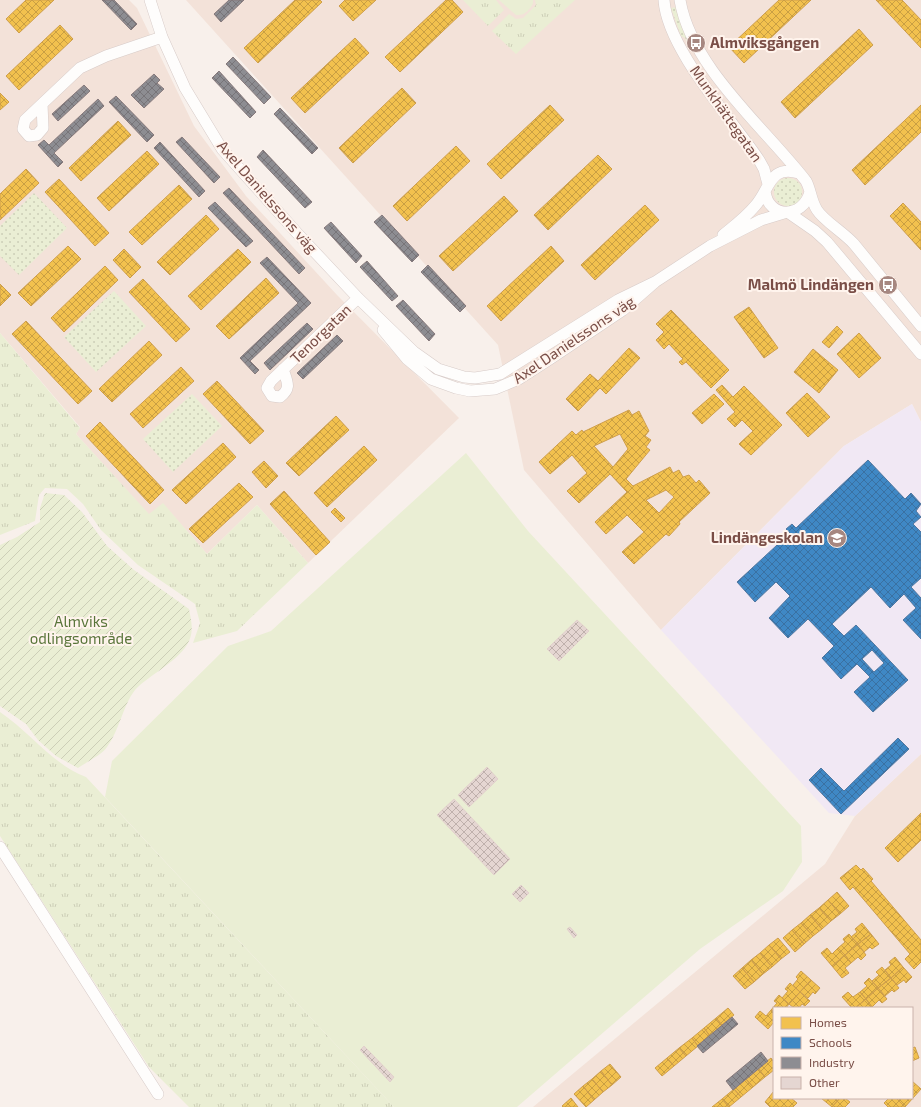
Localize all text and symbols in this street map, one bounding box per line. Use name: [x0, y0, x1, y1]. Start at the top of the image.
bus stop icon: Almviksgången: [685, 32, 707, 54]
place label: Almviksgången: [710, 33, 819, 51]
street label: Munkhättegatan: [687, 62, 767, 165]
street label: Axel Danielssons väg: [214, 136, 322, 257]
bus stop icon: Malmö Lindängen: [877, 274, 899, 296]
place label: Malmö Lindängen: [748, 275, 874, 293]
street label: Axel Danielssons väg: [509, 291, 638, 387]
street label: Tenorgatan: [286, 300, 354, 367]
school or university icon: Lindängeskolan: [826, 527, 848, 549]
place label: Lindängeskolan: [711, 528, 823, 546]
park label: Almviks odlingsområde: [30, 612, 132, 647]
legend: [773, 1007, 913, 1099]
text: Homes: [809, 1015, 847, 1029]
text: Schools: [809, 1035, 852, 1049]
text: Industry: [809, 1055, 855, 1069]
text: Other: [809, 1075, 840, 1089]

